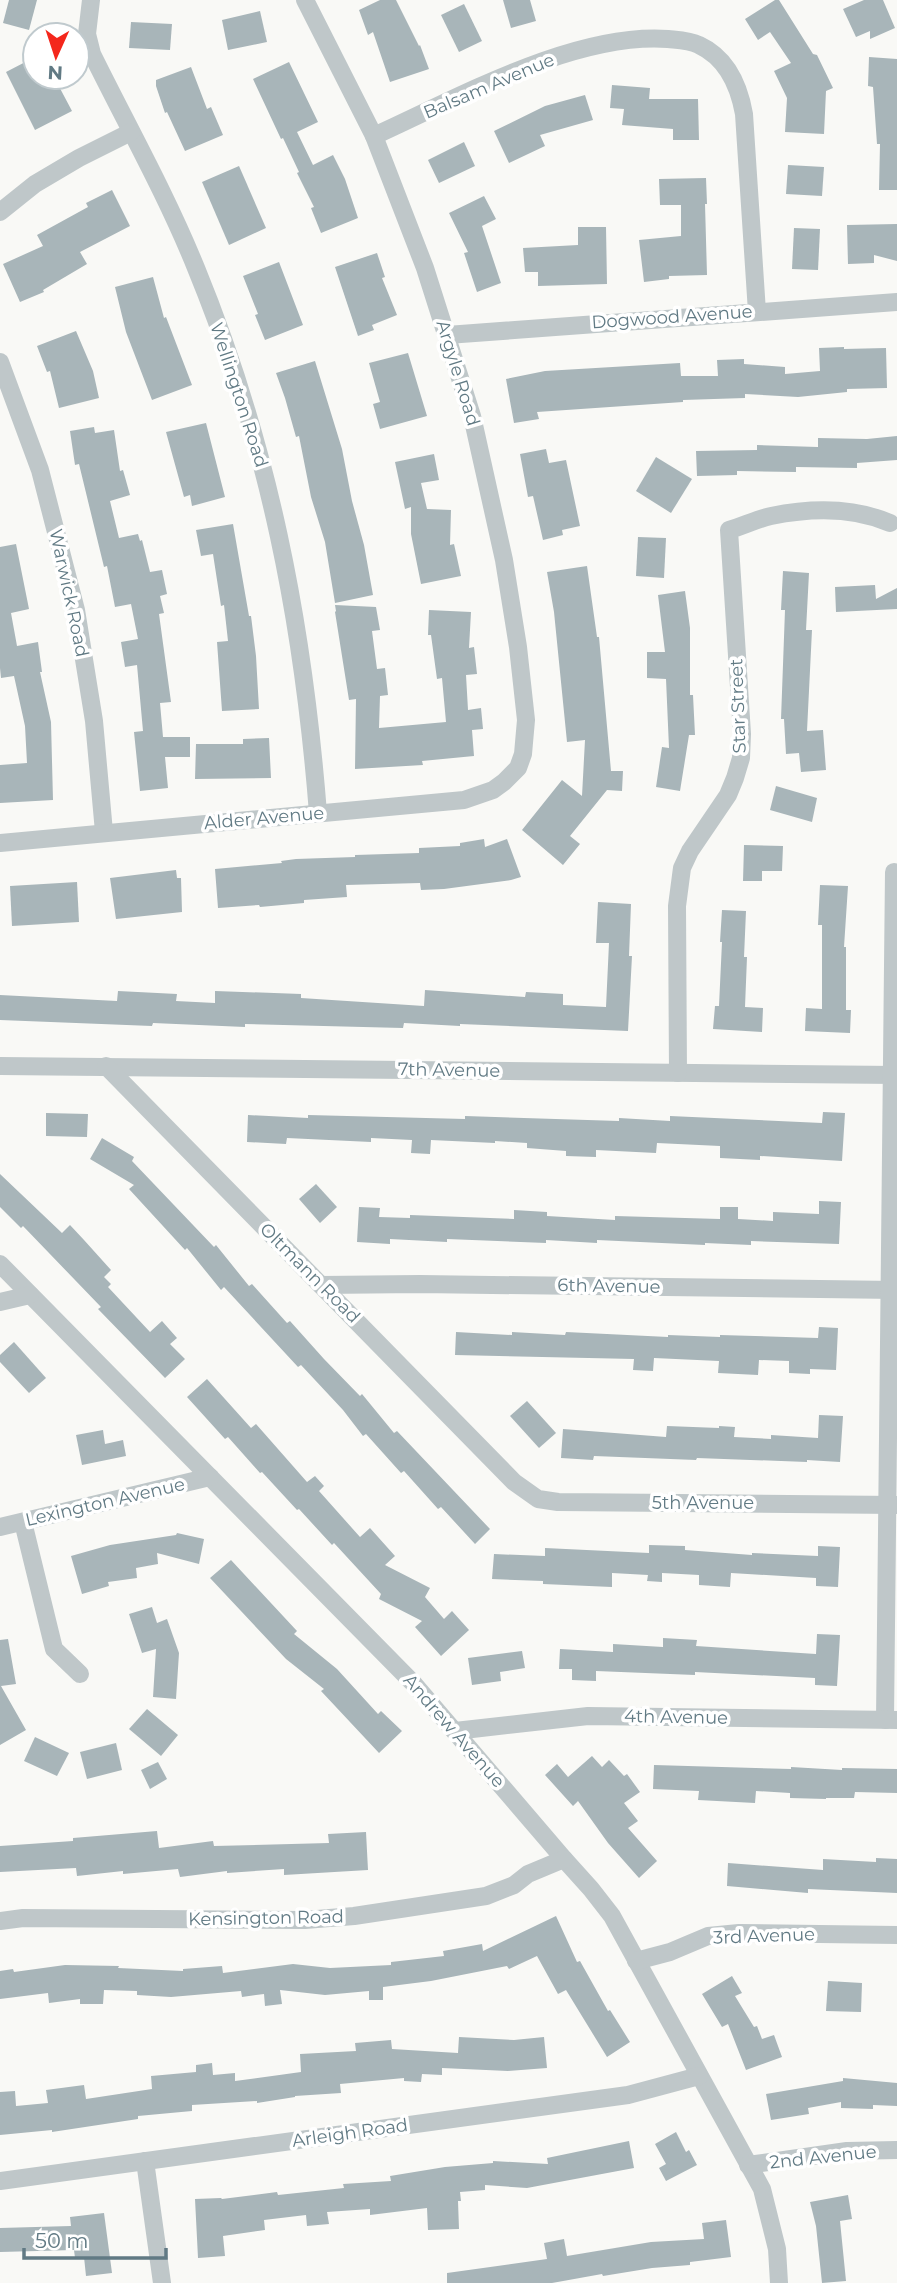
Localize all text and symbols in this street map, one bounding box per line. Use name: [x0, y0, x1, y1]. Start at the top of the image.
north arrow: [21, 21, 91, 91]
street label: Balsam Avenue: [420, 48, 558, 124]
text: N: [47, 61, 63, 84]
street label: Dogwood Avenue: [591, 300, 753, 334]
street label: Argyle Road: [431, 317, 485, 429]
street label: Wellington Road: [205, 320, 273, 470]
street label: Warwick Road: [45, 527, 93, 659]
street label: Star Street: [725, 658, 751, 754]
street label: Alder Avenue: [203, 802, 325, 834]
street label: 7th Avenue: [398, 1058, 501, 1082]
street label: Oltmann Road: [255, 1218, 365, 1328]
street label: 6th Avenue: [557, 1274, 661, 1298]
street label: Lexington Avenue: [23, 1473, 187, 1531]
street label: 5th Avenue: [652, 1492, 754, 1514]
street label: Andrew Avenue: [399, 1670, 509, 1792]
street label: 4th Avenue: [624, 1705, 728, 1729]
street label: Kensington Road: [188, 1906, 344, 1930]
street label: 3rd Avenue: [713, 1923, 815, 1949]
street label: Arleigh Road: [291, 2114, 409, 2152]
street label: 2nd Avenue: [769, 2140, 878, 2174]
scale bar: [24, 2216, 166, 2260]
text: 50 m: [35, 2228, 89, 2253]

